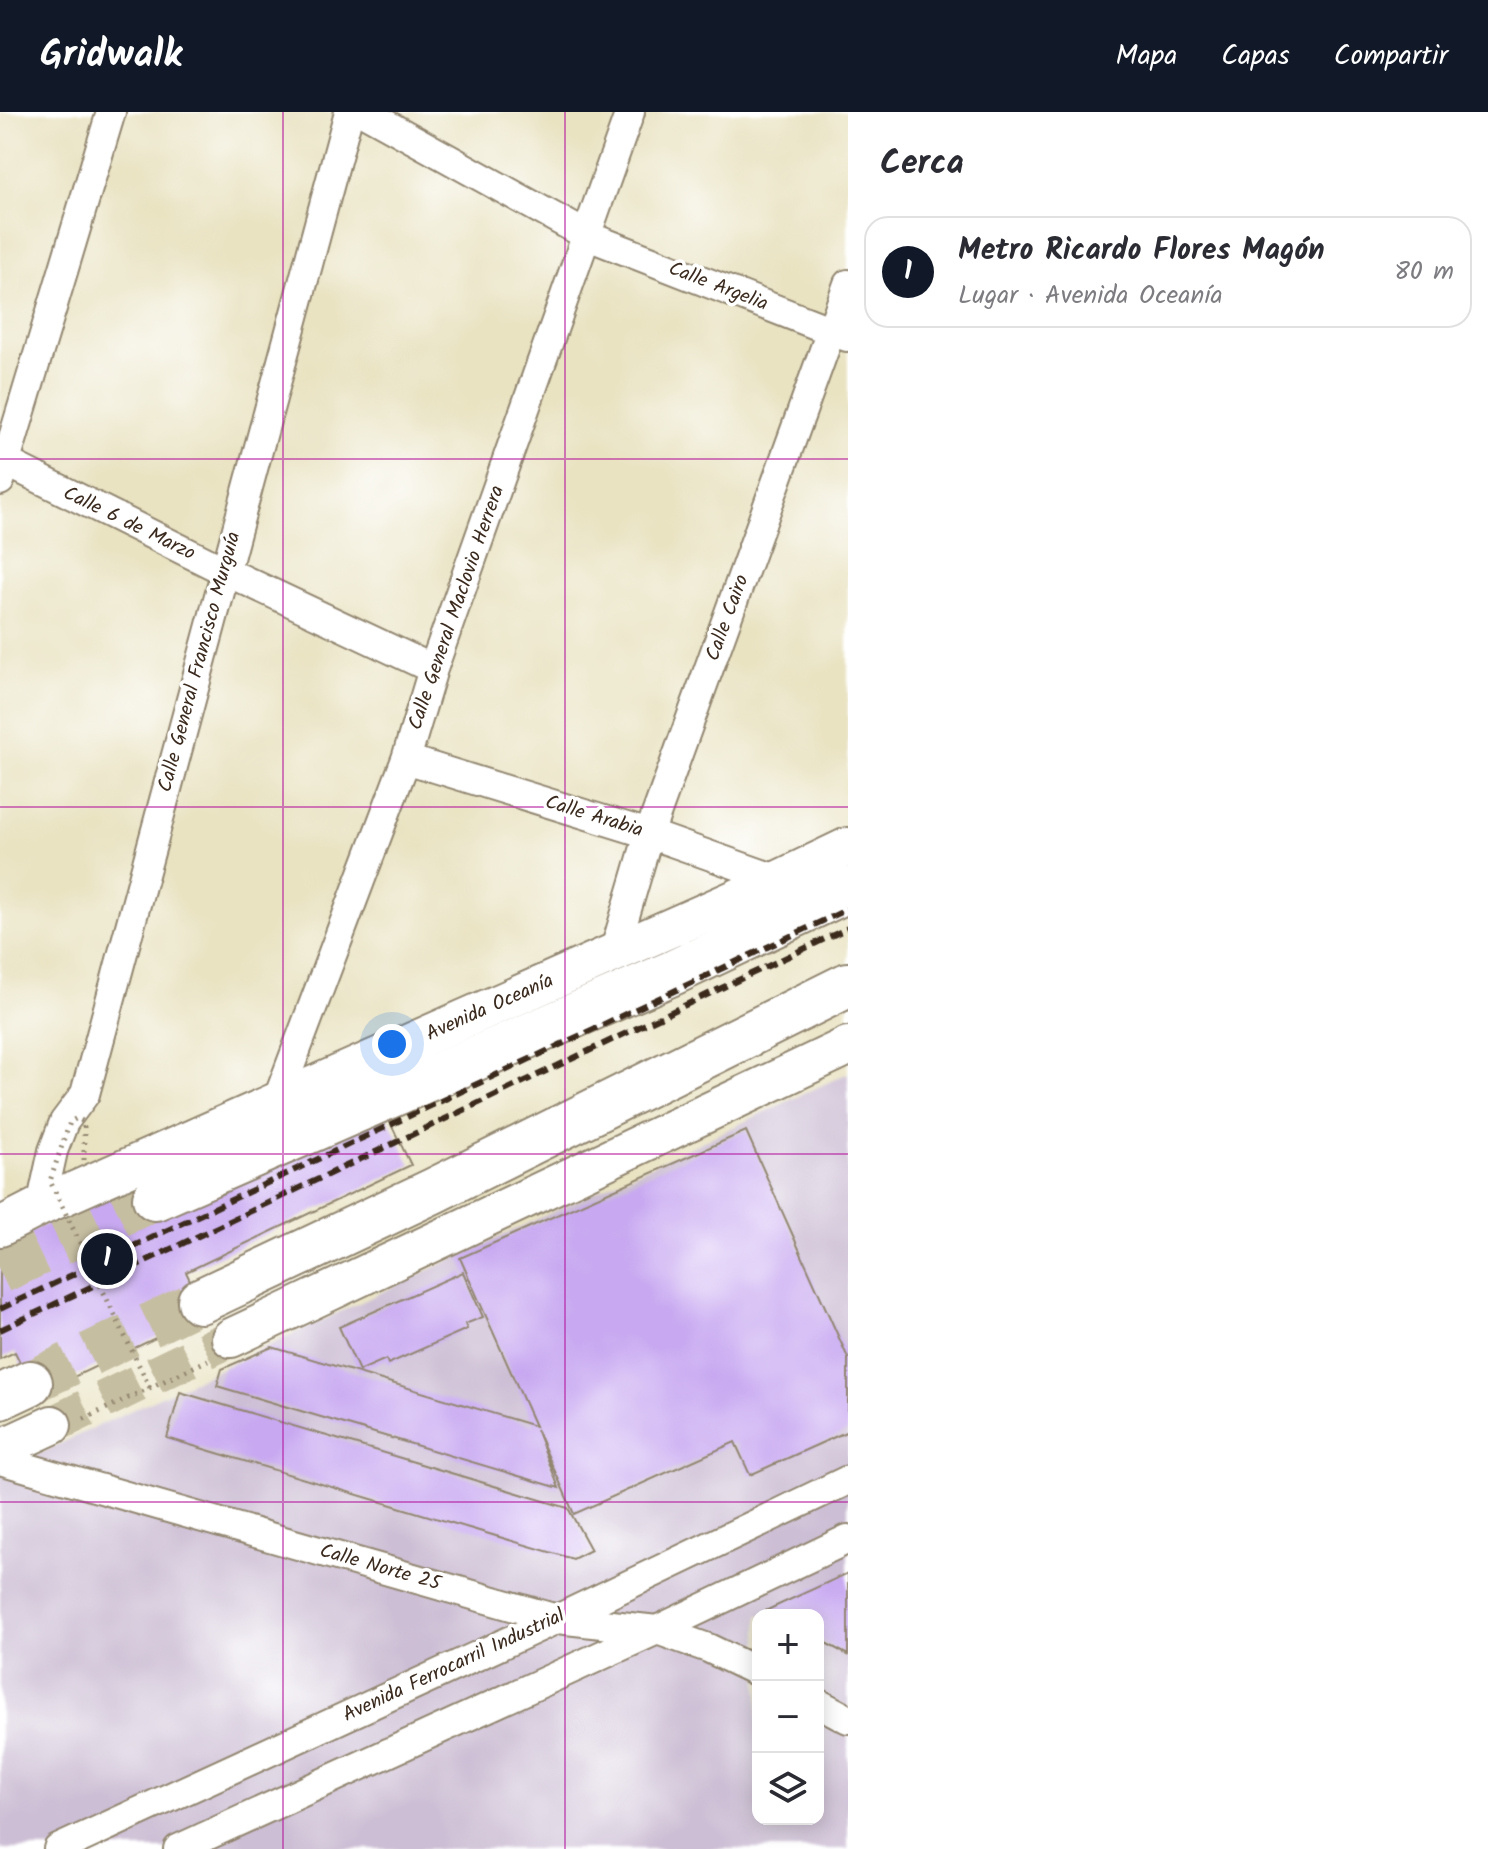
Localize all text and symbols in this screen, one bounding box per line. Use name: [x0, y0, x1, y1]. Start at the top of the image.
text: Gridwalk: [40, 26, 182, 86]
text: Mapa: [1116, 34, 1177, 79]
text: Capas: [1221, 34, 1290, 79]
text: Compartir: [1334, 34, 1448, 79]
text: Cerca: [880, 137, 964, 191]
text: Metro Ricardo Flores Magón: [958, 227, 1325, 275]
text: 1: [904, 251, 912, 293]
text: 80 m: [1394, 251, 1454, 293]
street label: Calle Argelia: [663, 253, 773, 321]
text: Lugar · Avenida Oceanía: [958, 275, 1223, 317]
street label: Calle 6 de Marzo: [57, 478, 201, 570]
street label: Calle General Maclovio Herrera: [400, 481, 514, 735]
street label: Calle General Francisco Murguía: [150, 528, 250, 796]
street label: Calle Cairo: [698, 570, 758, 666]
street label: Calle Arabia: [541, 787, 647, 847]
street label: Avenida Oceanía: [421, 966, 559, 1050]
your location: [372, 1024, 412, 1064]
pin: 1: [81, 1229, 133, 1289]
street label: Calle Norte 25: [316, 1535, 445, 1601]
street label: Avenida Ferrocarril Industrial: [338, 1600, 570, 1732]
map controls: [752, 1609, 824, 1825]
button: +: [752, 1609, 824, 1681]
button: −: [752, 1681, 824, 1753]
button: layers: [752, 1753, 824, 1825]

